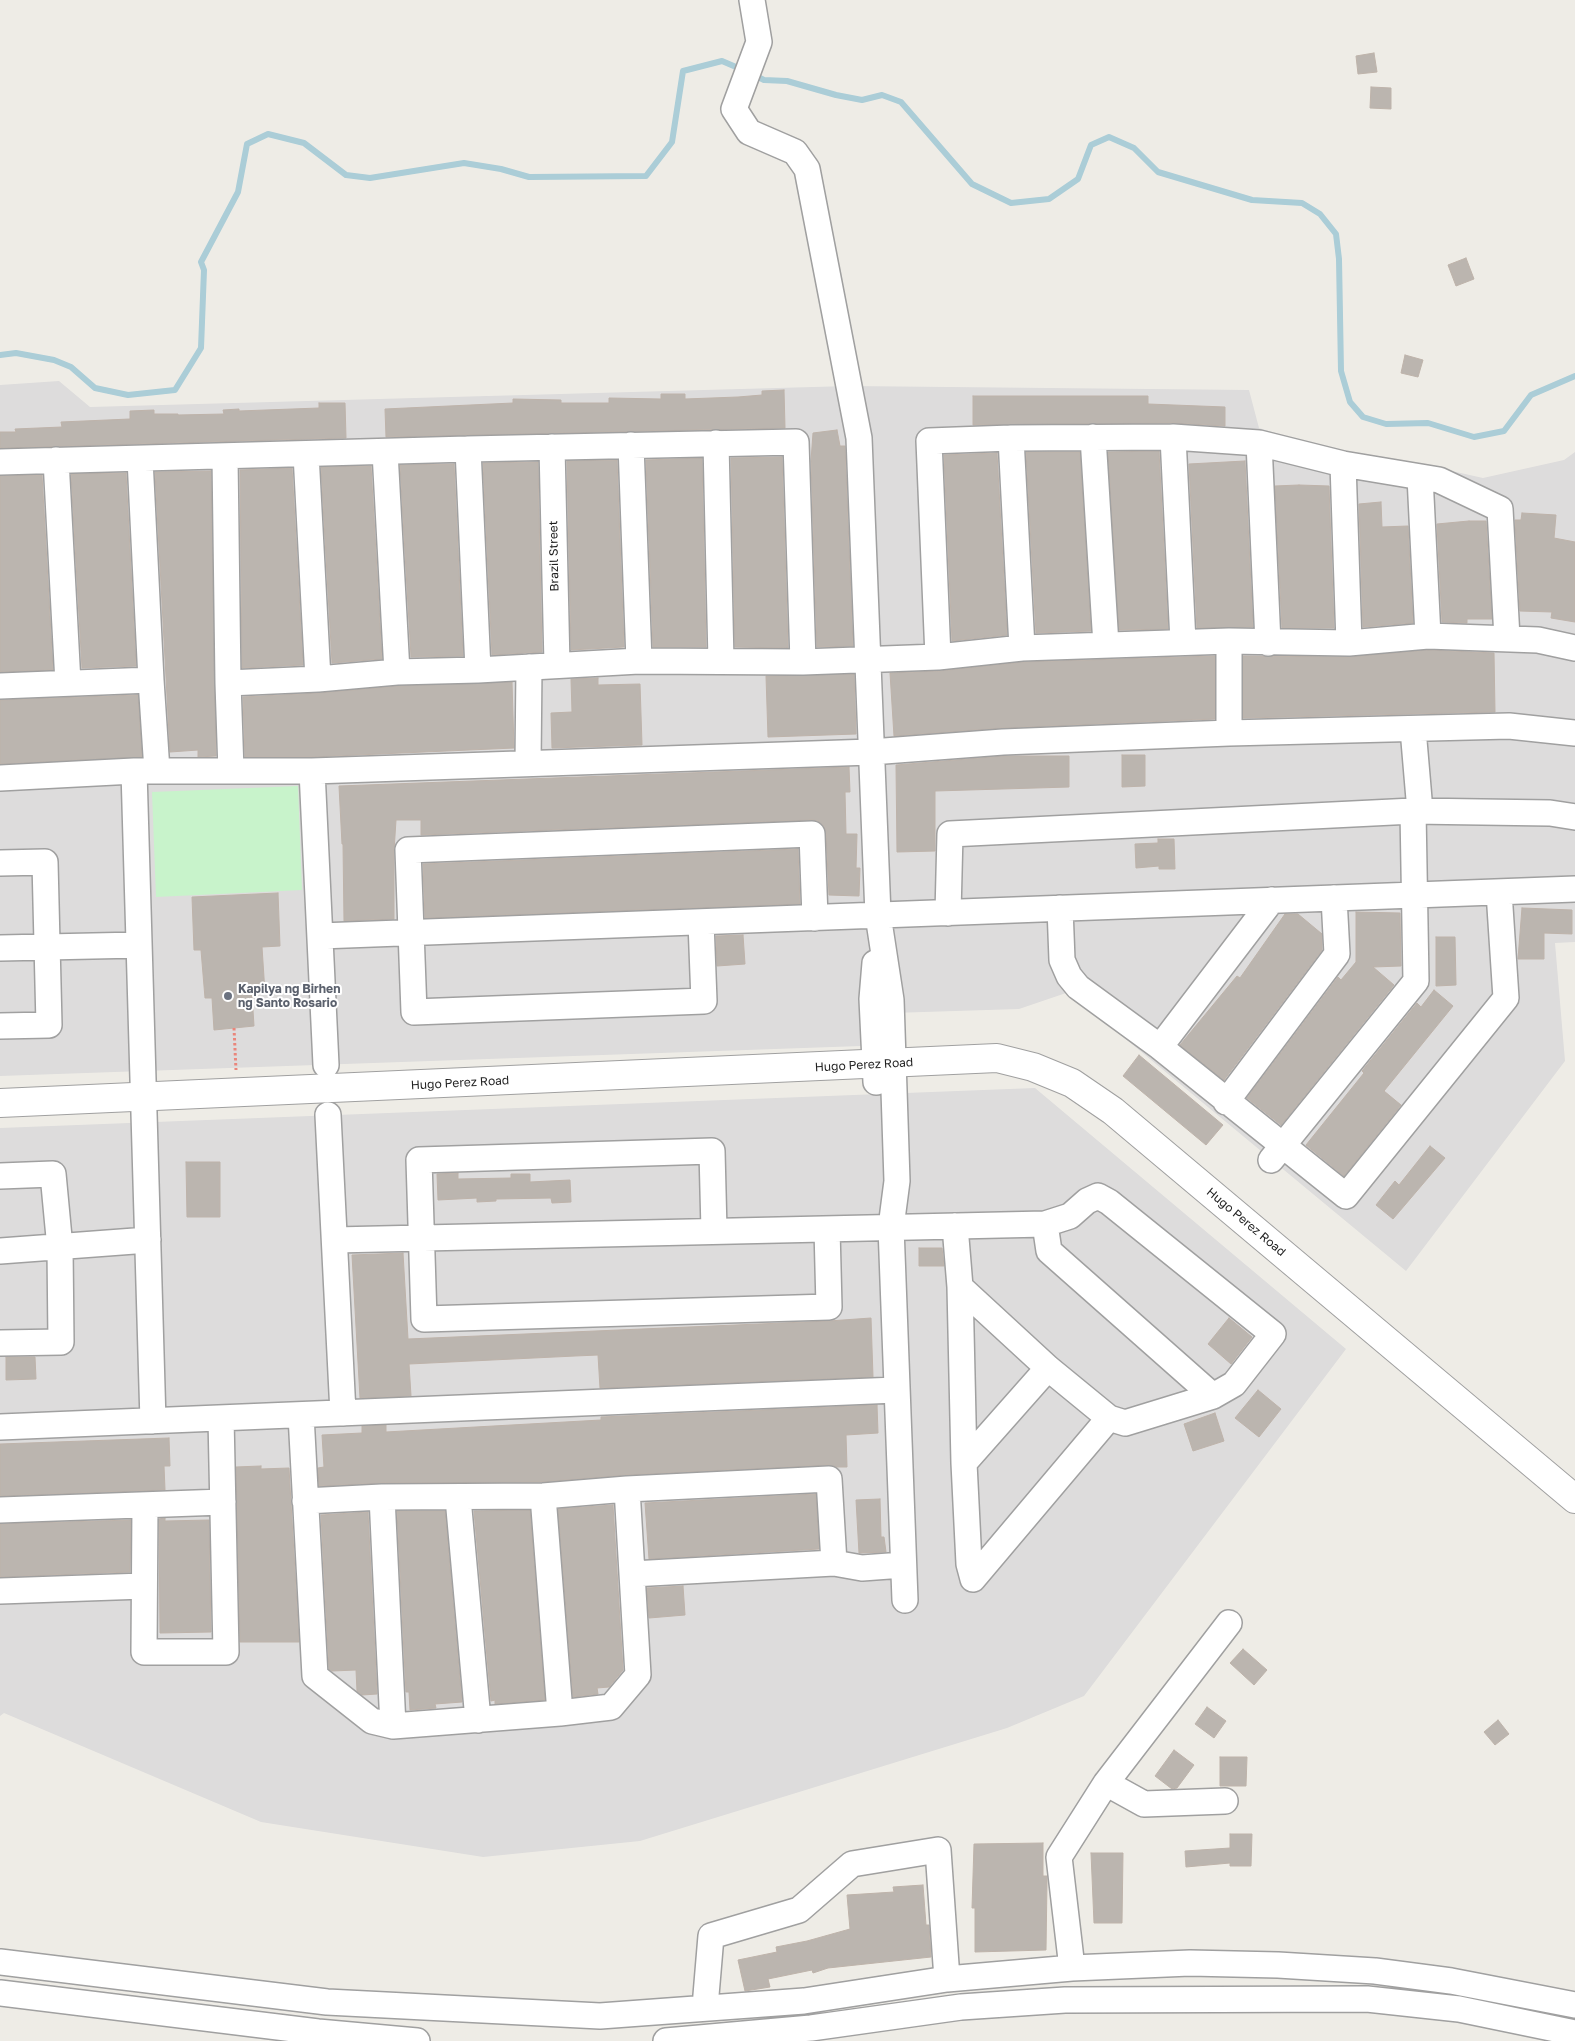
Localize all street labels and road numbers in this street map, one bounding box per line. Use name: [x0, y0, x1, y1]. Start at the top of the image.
street label: Brazil Street: [546, 520, 562, 592]
street label: Hugo Perez Road: [814, 1055, 914, 1075]
street label: Hugo Perez Road: [410, 1073, 510, 1093]
street label: Hugo Perez Road: [1204, 1185, 1288, 1259]

